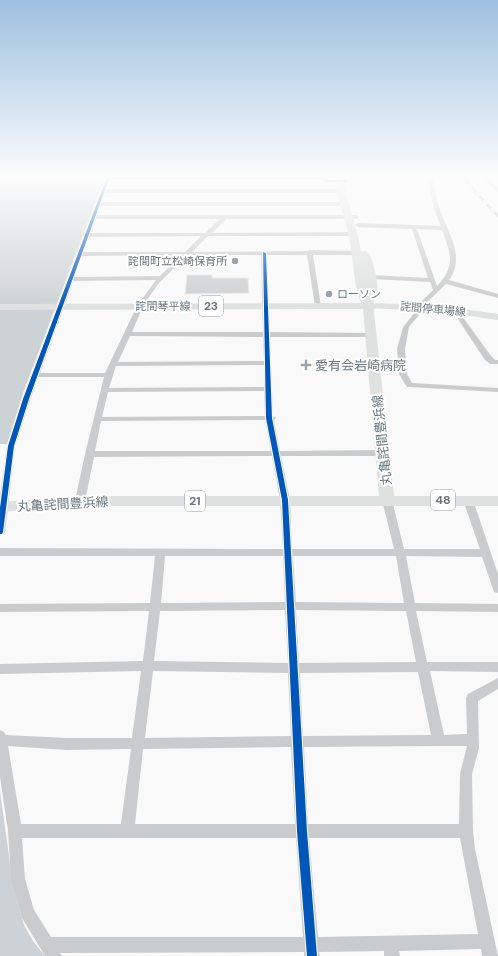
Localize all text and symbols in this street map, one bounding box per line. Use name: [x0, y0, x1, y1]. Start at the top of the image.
place label: 詫間町立松崎保育所: [128, 254, 228, 268]
marker: 詫間町立松崎保育所: [230, 256, 240, 266]
place label: ローソン: [337, 287, 381, 301]
marker: ローソン: [324, 289, 334, 299]
road number: 23: [199, 296, 223, 316]
street label: 詫間琴平線: [136, 299, 191, 313]
street label: 詫間停車場線: [400, 299, 466, 319]
place label: 愛有会岩崎病院: [315, 357, 406, 374]
marker: 愛有会岩崎病院: [300, 359, 312, 371]
street label: 丸亀詫間豊浜線: [369, 394, 395, 486]
road number: 48: [431, 490, 455, 510]
road number: 21: [185, 491, 205, 511]
street label: 丸亀詫間豊浜線: [17, 493, 109, 515]

